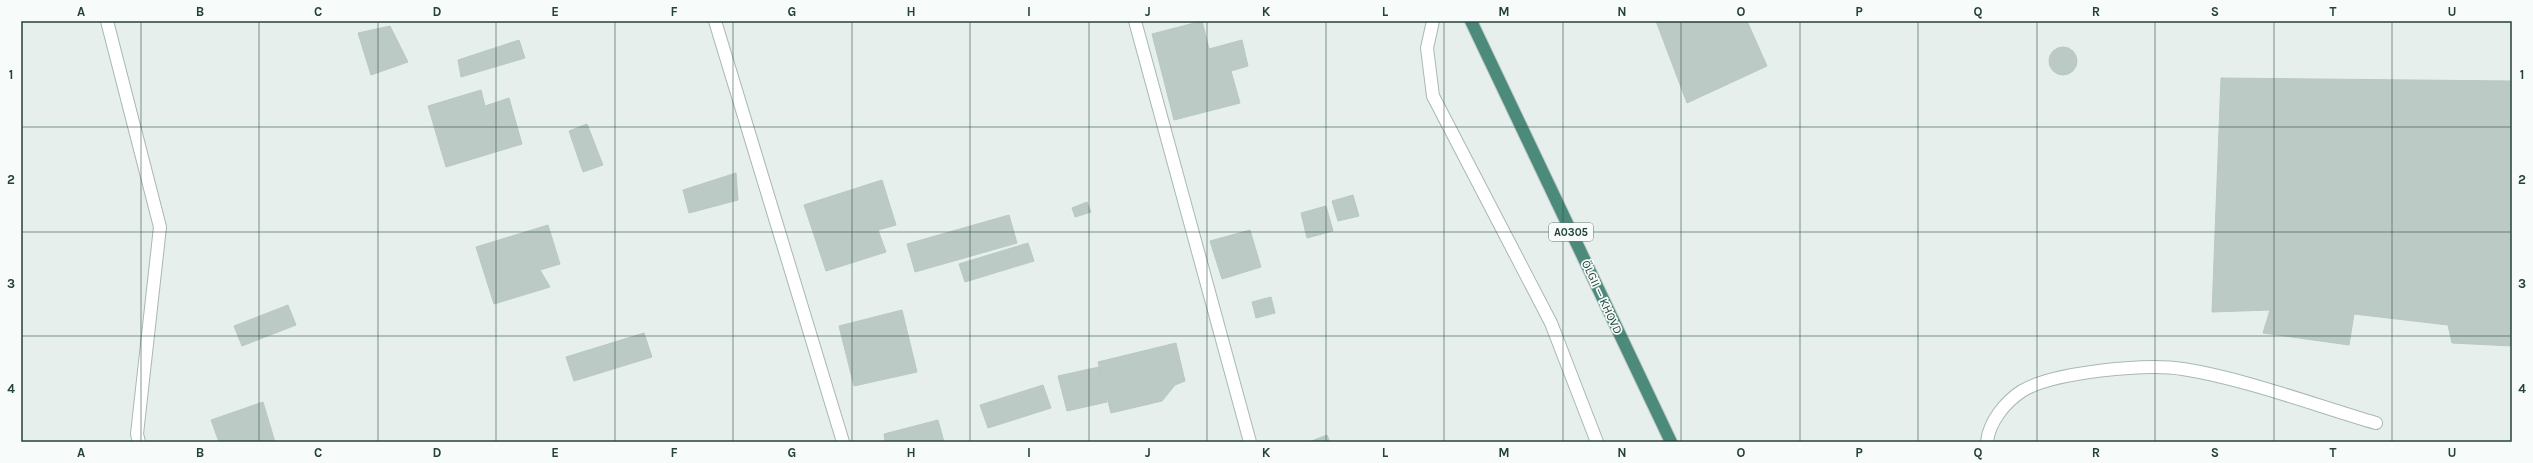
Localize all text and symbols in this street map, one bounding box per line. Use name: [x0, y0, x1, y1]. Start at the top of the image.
text: A: [77, 4, 85, 19]
text: B: [196, 4, 204, 19]
text: C: [314, 4, 322, 19]
text: D: [433, 4, 442, 19]
text: E: [551, 4, 559, 19]
text: F: [670, 4, 678, 19]
text: G: [788, 4, 796, 19]
text: H: [906, 4, 916, 19]
text: I: [1027, 4, 1031, 19]
text: J: [1145, 4, 1151, 19]
text: K: [1262, 4, 1271, 19]
text: L: [1382, 4, 1389, 19]
text: M: [1498, 4, 1510, 19]
text: N: [1617, 4, 1627, 19]
text: O: [1737, 4, 1746, 19]
text: P: [1855, 4, 1863, 19]
text: Q: [1974, 4, 1983, 19]
text: R: [2092, 4, 2100, 19]
text: S: [2211, 4, 2219, 19]
text: T: [2330, 4, 2337, 19]
text: U: [2448, 4, 2456, 19]
text: 1: [9, 67, 13, 82]
text: 1: [2520, 67, 2524, 82]
text: 2: [7, 172, 15, 187]
text: 2: [2518, 172, 2526, 187]
road number: A0305: [1549, 223, 1593, 241]
street label: ÖLGII — KHOVD: [1579, 258, 1625, 336]
text: 3: [7, 276, 15, 291]
text: 3: [2518, 276, 2526, 291]
text: 4: [7, 381, 15, 396]
text: 4: [2518, 381, 2526, 396]
text: A: [77, 445, 85, 460]
text: B: [196, 445, 204, 460]
text: C: [314, 445, 322, 460]
text: D: [433, 445, 442, 460]
text: E: [551, 445, 559, 460]
text: F: [670, 445, 678, 460]
text: G: [788, 445, 796, 460]
text: H: [906, 445, 916, 460]
text: I: [1027, 445, 1031, 460]
text: J: [1145, 445, 1151, 460]
text: K: [1262, 445, 1271, 460]
text: L: [1382, 445, 1389, 460]
text: M: [1498, 445, 1510, 460]
text: N: [1617, 445, 1627, 460]
text: O: [1737, 445, 1746, 460]
text: P: [1855, 445, 1863, 460]
text: Q: [1974, 445, 1983, 460]
text: R: [2092, 445, 2100, 460]
text: S: [2211, 445, 2219, 460]
text: T: [2330, 445, 2337, 460]
text: U: [2448, 445, 2456, 460]

